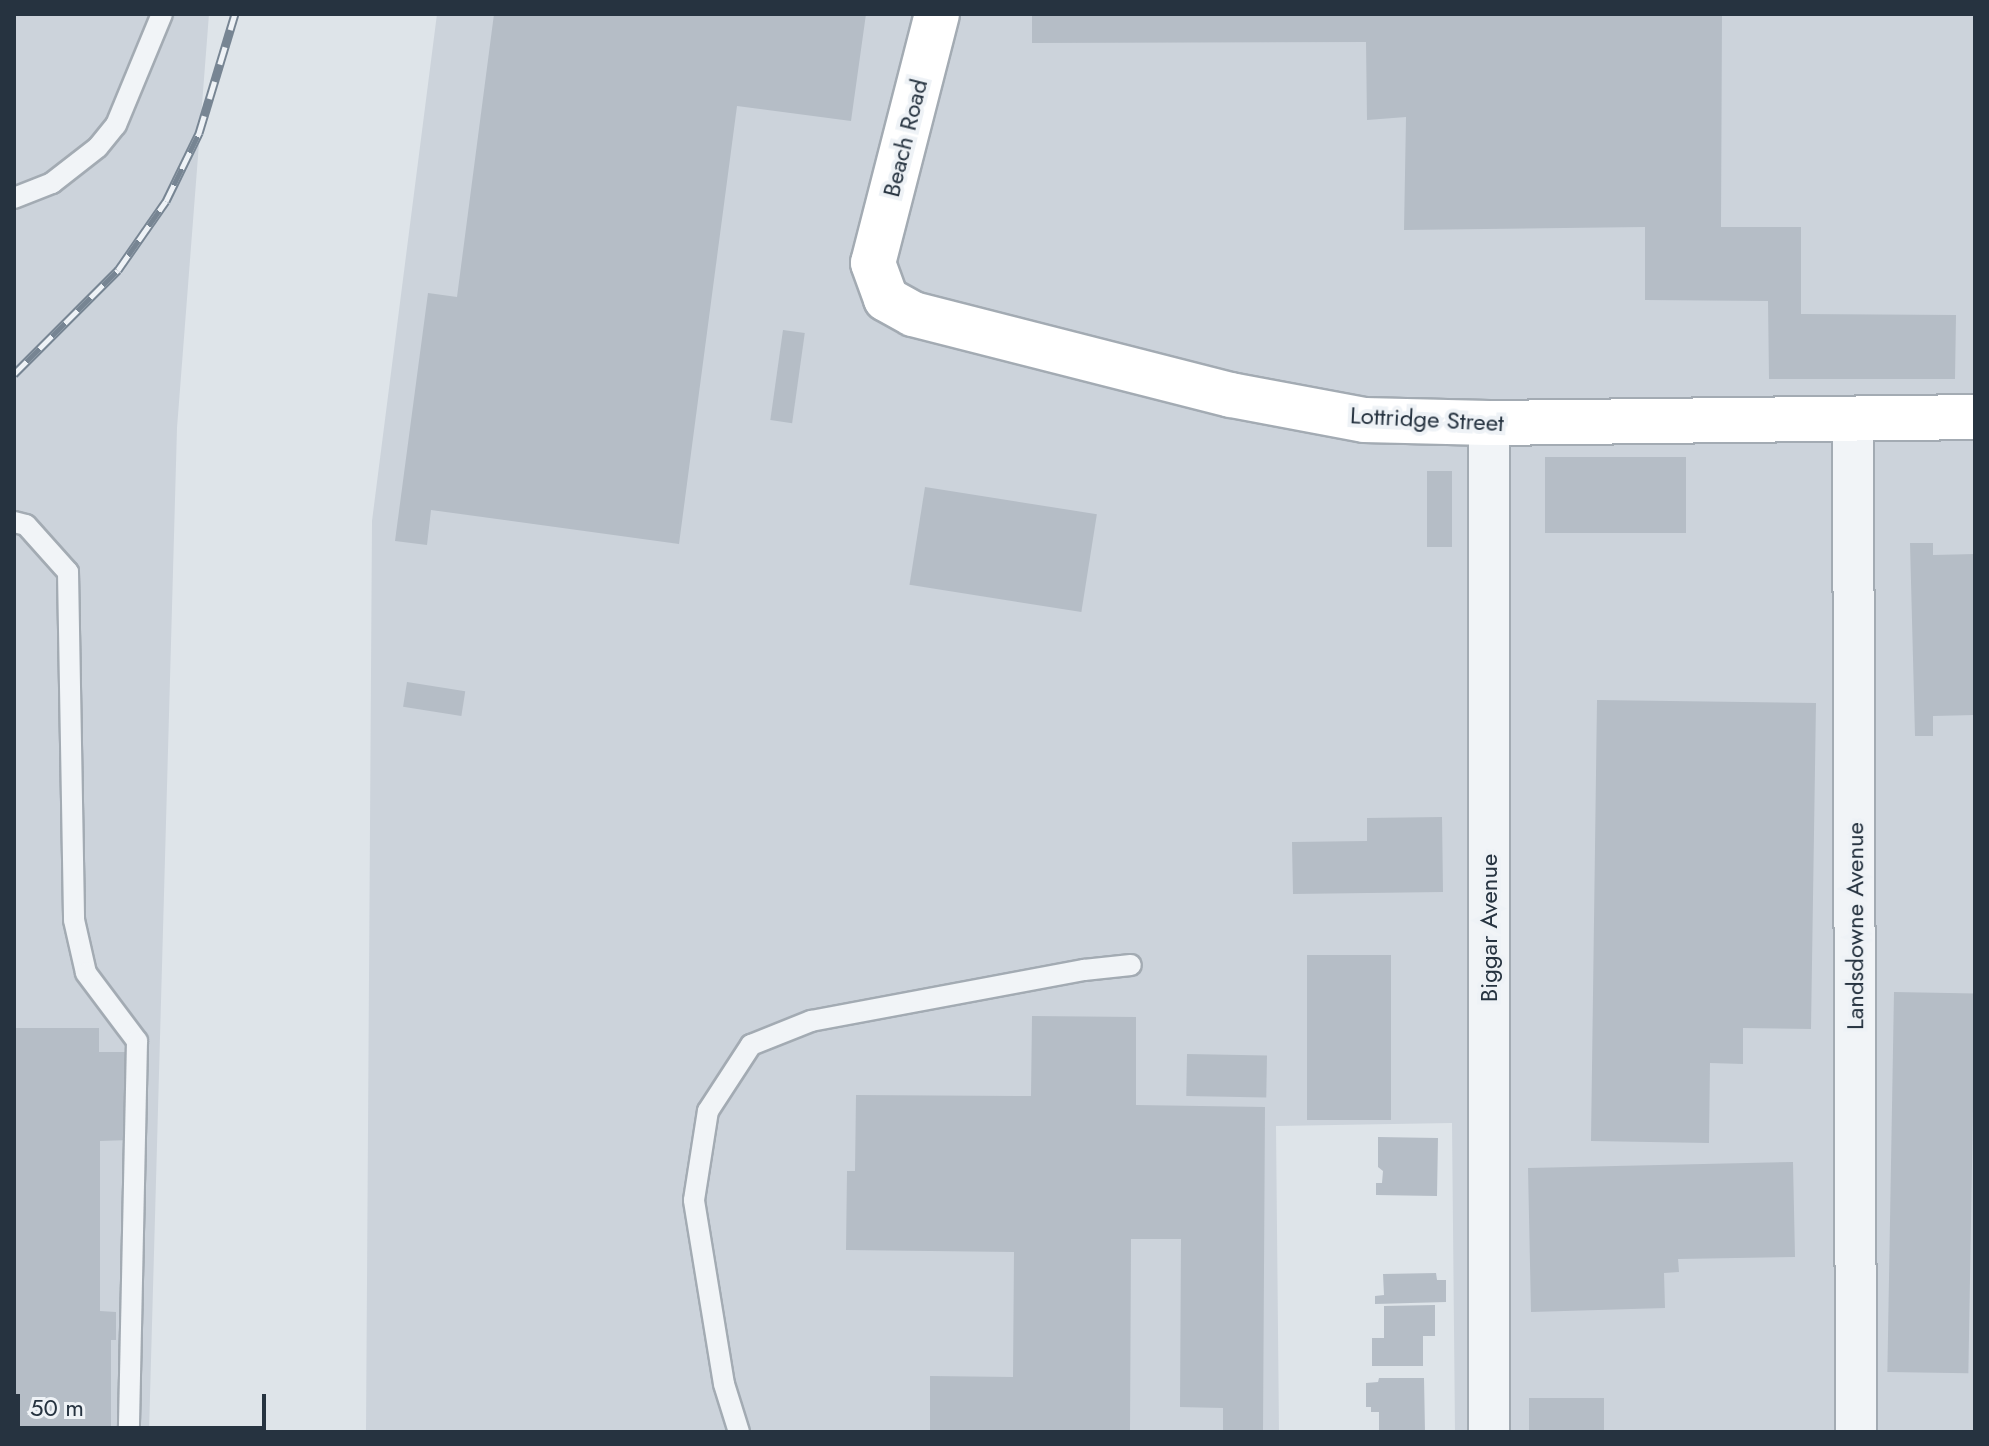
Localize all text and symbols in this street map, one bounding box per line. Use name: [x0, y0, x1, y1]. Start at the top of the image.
street label: Beach Road: [876, 76, 934, 200]
street label: Lottridge Street: [1349, 401, 1505, 437]
street label: Landsdowne Avenue: [1841, 822, 1869, 1030]
street label: Biggar Avenue: [1475, 854, 1503, 1002]
scale bar: [20, 1378, 270, 1428]
text: 50 m: [30, 1390, 84, 1425]

